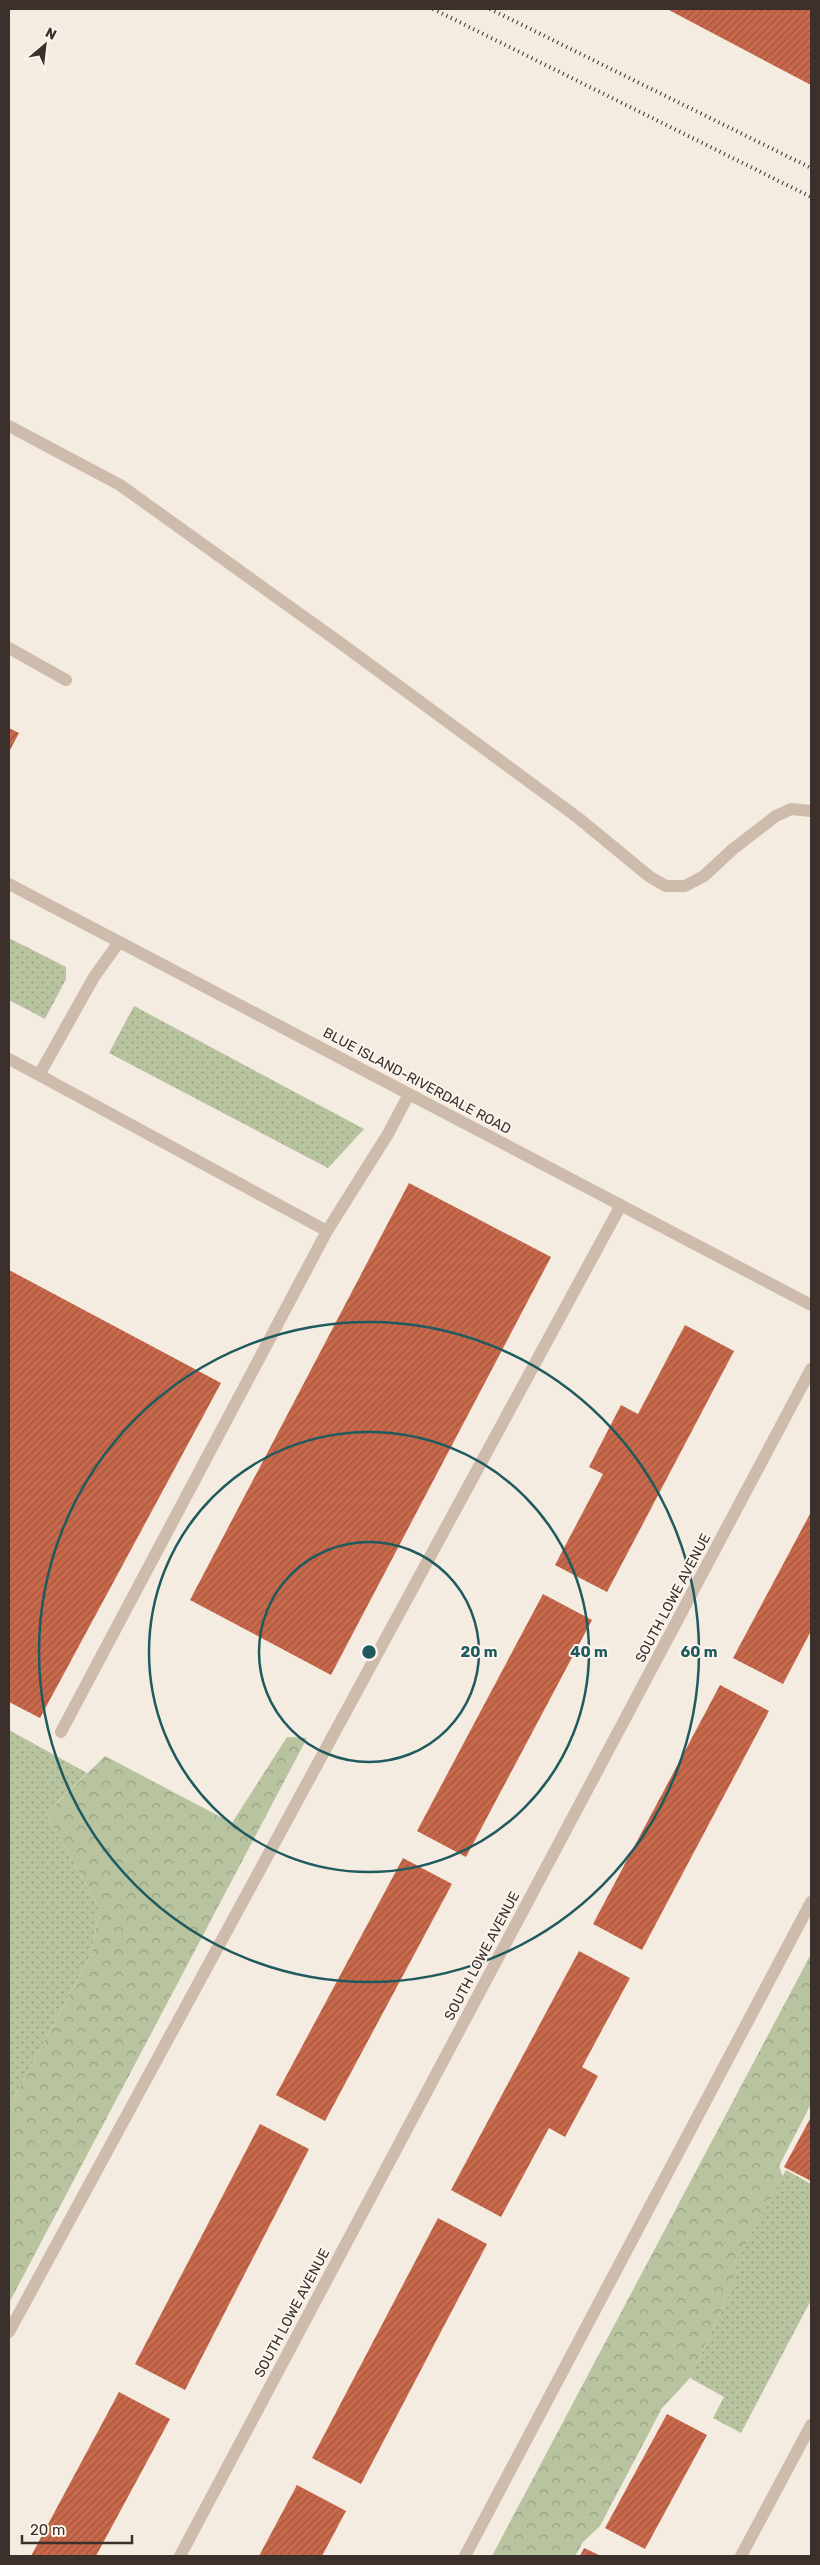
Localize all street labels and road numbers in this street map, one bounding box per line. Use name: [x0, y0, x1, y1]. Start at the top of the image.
street label: BLUE ISLAND-RIVERDALE ROAD: [320, 1024, 514, 1138]
street label: SOUTH LOWE AVENUE: [632, 1531, 714, 1665]
street label: SOUTH LOWE AVENUE: [441, 1889, 523, 2023]
street label: SOUTH LOWE AVENUE: [251, 2246, 333, 2380]

